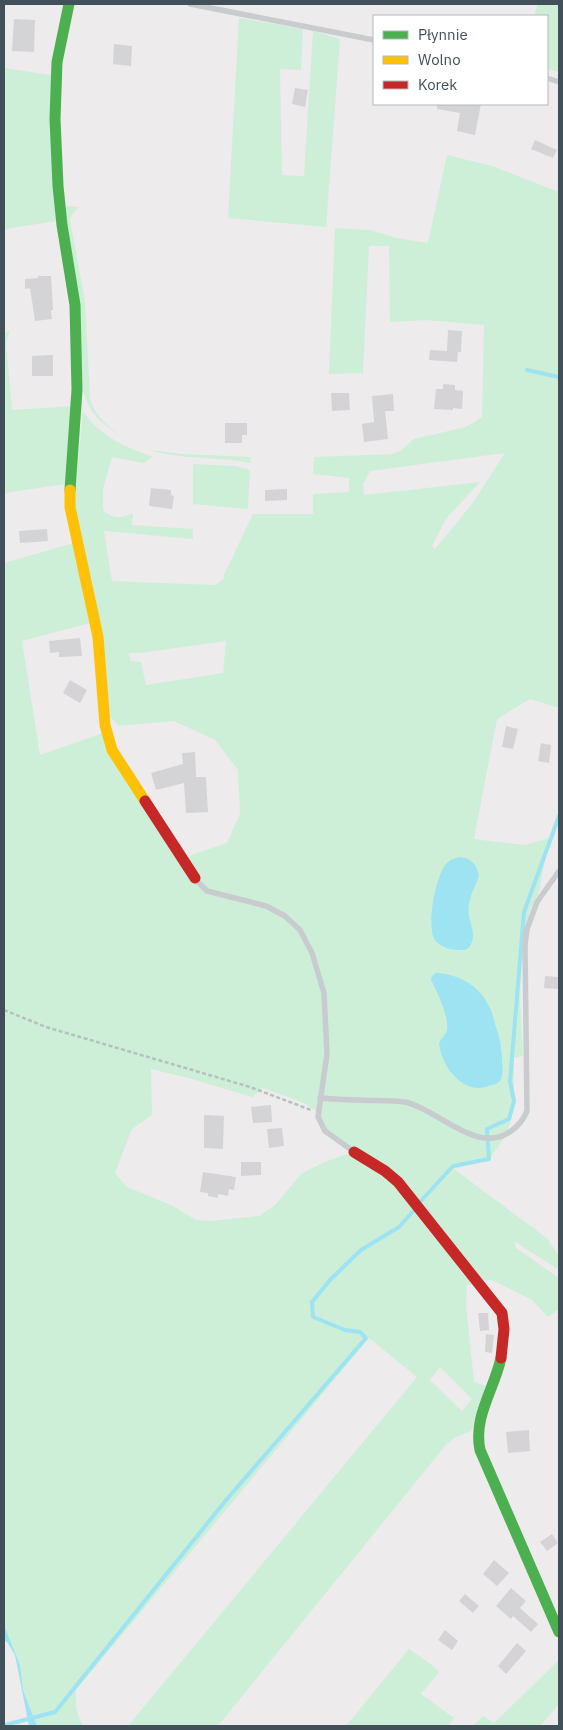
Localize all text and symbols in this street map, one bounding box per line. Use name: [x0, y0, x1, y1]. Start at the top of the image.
legend: [373, 15, 548, 105]
text: Płynnie: [418, 25, 468, 44]
text: Wolno: [418, 50, 461, 69]
text: Korek: [418, 75, 457, 94]

